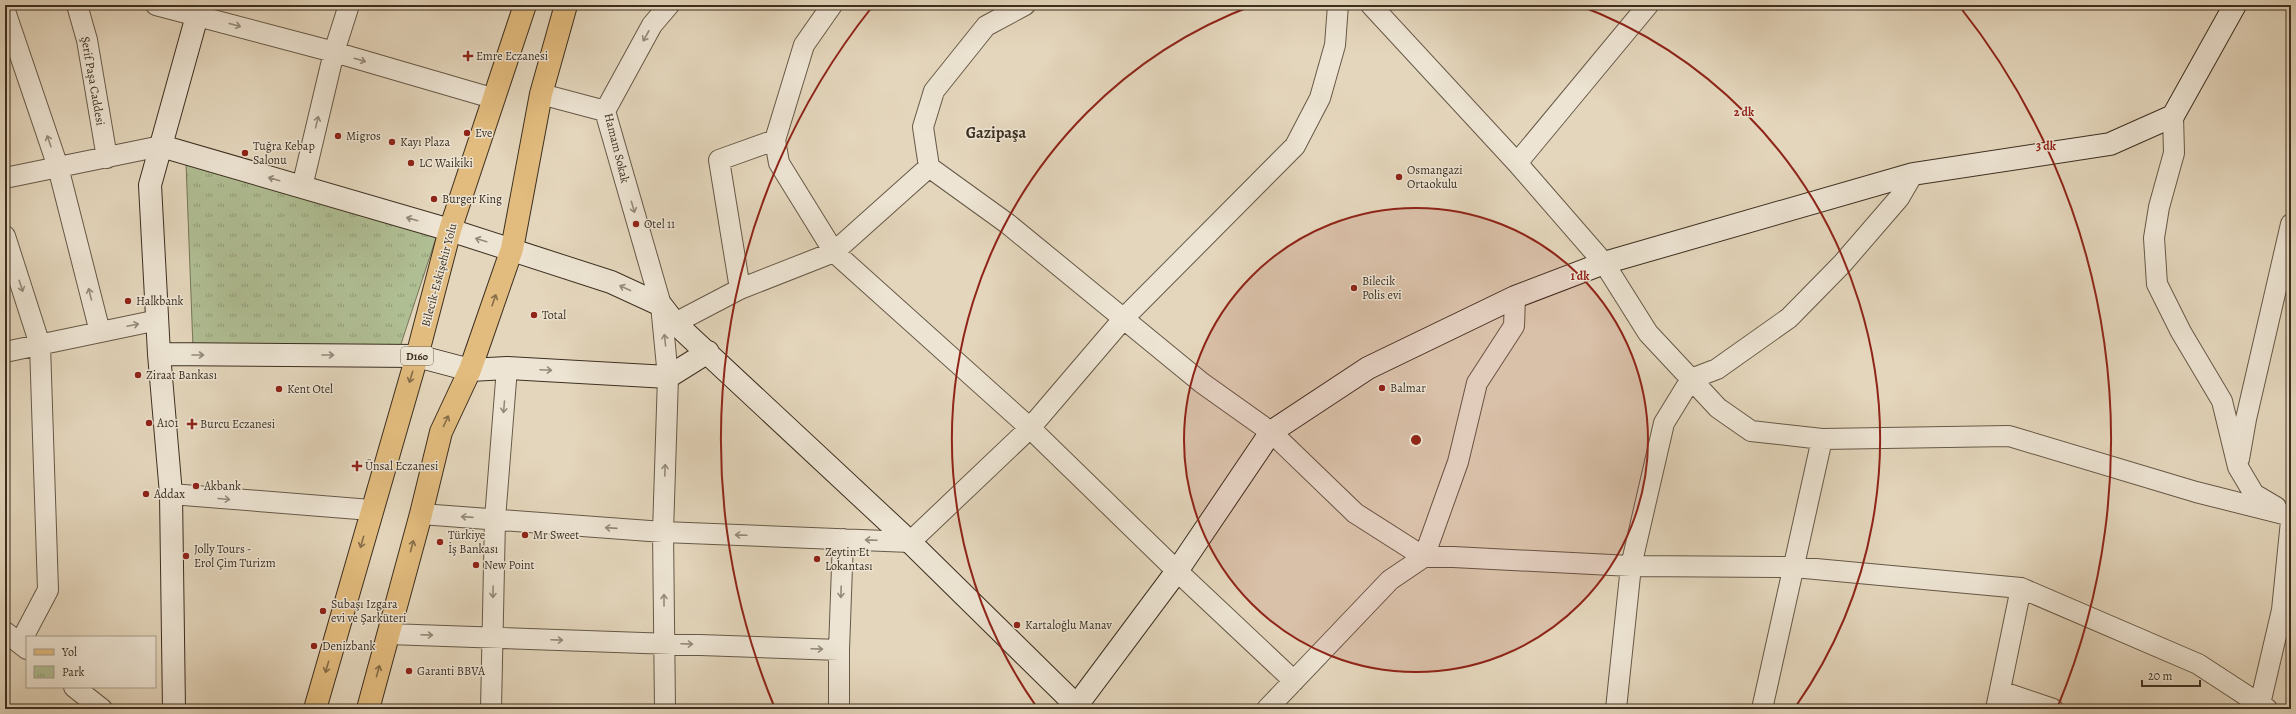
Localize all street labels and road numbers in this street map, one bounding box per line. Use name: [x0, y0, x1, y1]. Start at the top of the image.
street label: Şerif Paşa Caddesi: [77, 35, 109, 127]
street label: Hamam Sokak: [601, 111, 633, 185]
street label: Bilecik-Eskişehir Yolu: [417, 221, 461, 329]
road number: D160: [401, 347, 433, 365]

